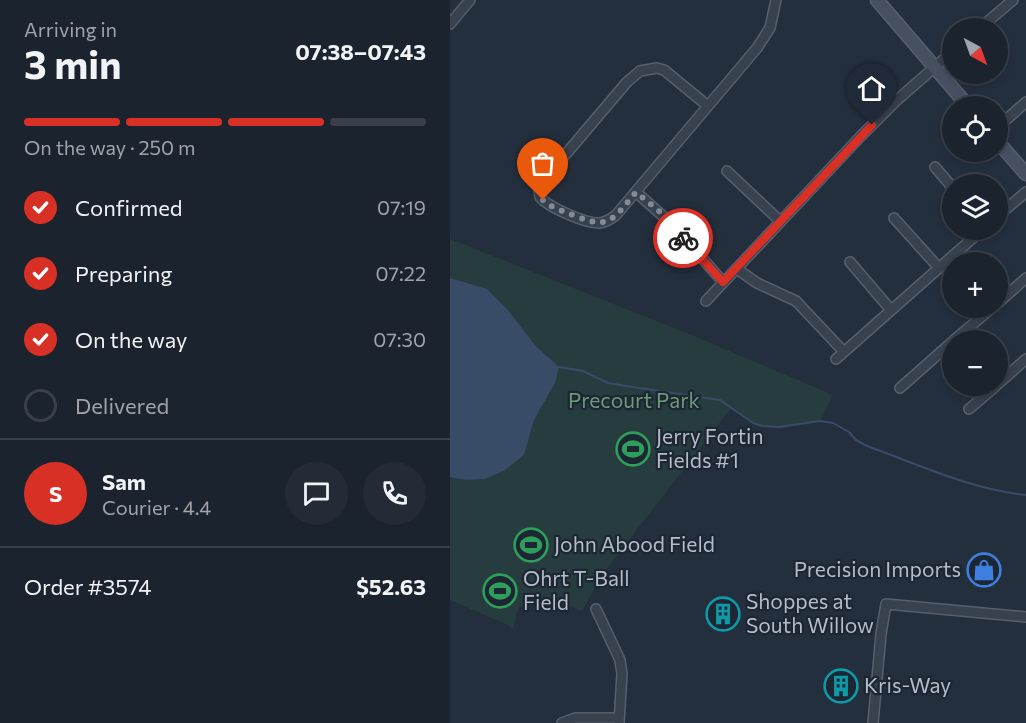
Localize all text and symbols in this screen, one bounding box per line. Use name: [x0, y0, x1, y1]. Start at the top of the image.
text: Arriving in: [24, 17, 117, 41]
north arrow: [942, 18, 1008, 84]
map controls: [942, 18, 1008, 396]
text: 07:38–07:43: [295, 38, 426, 65]
text: 3 min: [24, 39, 122, 87]
pin: [846, 63, 897, 125]
icon: home: [855, 72, 888, 105]
button: locate: [942, 96, 1008, 162]
text: On the way · 250 m: [24, 135, 195, 159]
pin: [517, 138, 568, 200]
icon: bag: [526, 147, 559, 180]
button: layers: [942, 174, 1008, 240]
icon: check: [24, 191, 57, 224]
text: Confirmed: [75, 194, 182, 221]
text: 07:19: [377, 195, 426, 219]
courier: [653, 208, 713, 268]
icon: bike: [667, 222, 700, 255]
button: +: [942, 252, 1008, 318]
icon: check: [24, 257, 57, 290]
text: Preparing: [75, 260, 172, 287]
text: 07:22: [376, 261, 426, 285]
icon: check: [24, 323, 57, 356]
text: On the way: [75, 326, 187, 353]
text: 07:30: [373, 327, 426, 351]
button: −: [942, 330, 1008, 396]
park label: Precourt Park: [568, 387, 700, 412]
text: Delivered: [75, 392, 169, 419]
place label: Jerry Fortin Fields #1: [656, 423, 763, 472]
sports icon: Jerry Fortin Fields #1: [615, 431, 651, 467]
button: chat: [285, 462, 348, 525]
button: phone: [363, 462, 426, 525]
text: Sam: [102, 468, 146, 495]
text: S: [49, 480, 62, 507]
text: Courier · 4.4: [102, 495, 211, 519]
sports icon: John Abood Field: [513, 527, 549, 563]
place label: John Abood Field: [554, 531, 715, 556]
shop icon: Precision Imports: [966, 552, 1002, 588]
place label: Precision Imports: [794, 556, 961, 581]
place label: Ohrt T-Ball Field: [523, 565, 630, 614]
text: Order #3574: [24, 573, 151, 600]
text: $52.63: [356, 573, 426, 600]
sports icon: Ohrt T-Ball Field: [482, 573, 518, 609]
place label: Shoppes at South Willow: [746, 588, 874, 637]
building icon: Shoppes at South Willow: [705, 596, 741, 632]
building icon: Kris-Way: [823, 668, 859, 704]
place label: Kris-Way: [864, 672, 951, 697]

